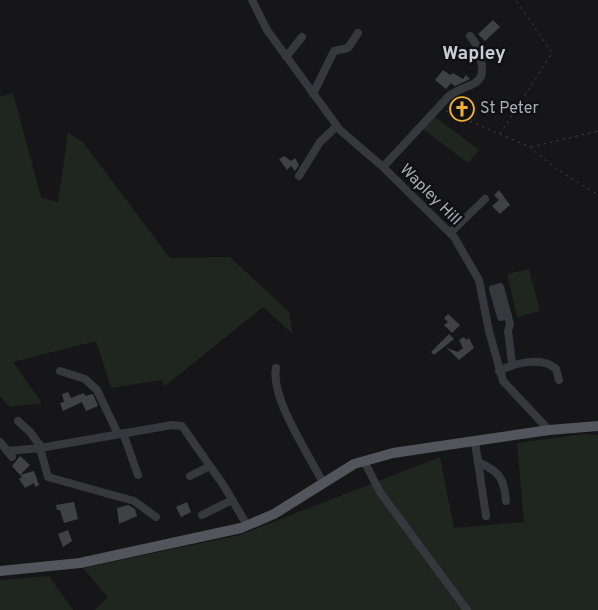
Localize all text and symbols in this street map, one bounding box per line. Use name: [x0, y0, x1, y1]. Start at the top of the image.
district label: Wapley: [442, 42, 506, 66]
church icon: St Peter: [449, 96, 475, 122]
place label: St Peter: [480, 99, 539, 119]
street label: Wapley Hill: [395, 160, 465, 230]

